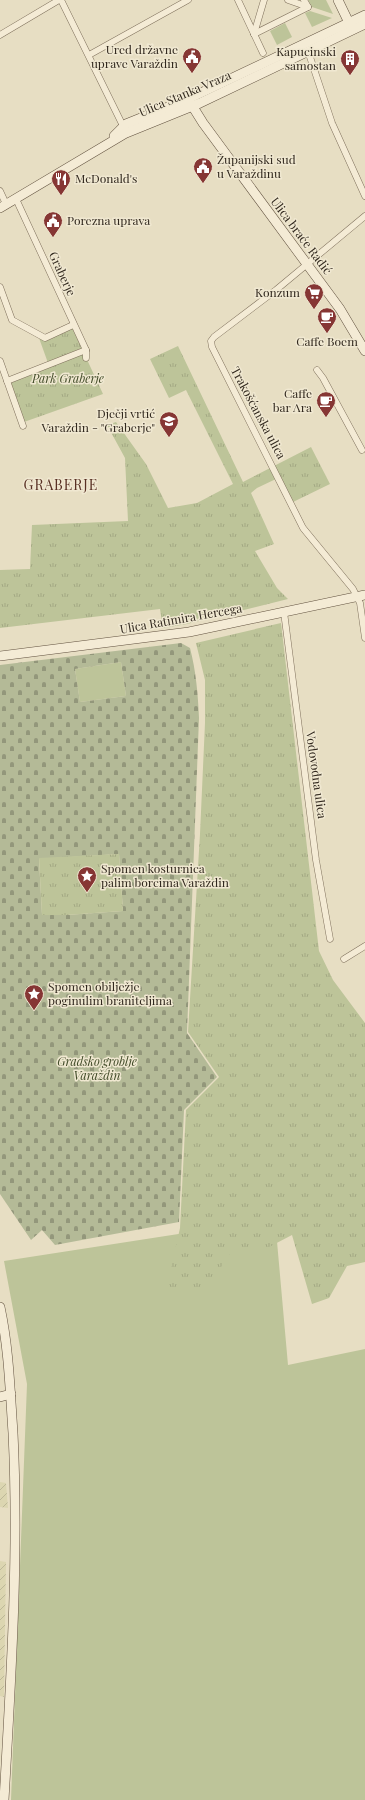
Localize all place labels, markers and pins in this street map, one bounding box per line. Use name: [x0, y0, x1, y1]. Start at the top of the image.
place label: Ured državne uprave Varaždin: [91, 41, 178, 71]
place label: Kapucinski samostan: [276, 43, 336, 73]
public building icon: Ured državne uprave Varaždin: [181, 46, 203, 74]
building icon: Kapucinski samostan: [339, 48, 361, 76]
place label: Županijski sud u Varaždinu: [217, 151, 296, 181]
public building icon: Županijski sud u Varaždinu: [192, 156, 214, 184]
restaurant icon: McDonald's: [50, 168, 72, 196]
place label: McDonald's: [75, 170, 137, 186]
public building icon: Porezna uprava: [42, 210, 64, 238]
place label: Porezna uprava: [67, 212, 150, 228]
supermarket icon: Konzum: [303, 282, 325, 310]
place label: Konzum: [255, 284, 300, 300]
cafe icon: Caffe Boem: [316, 306, 338, 334]
place label: Caffe Boem: [296, 333, 358, 349]
place label: Caffe bar Ara: [273, 385, 312, 415]
cafe icon: Caffe bar Ara: [315, 390, 337, 418]
place label: Dječji vrtić Varaždin - "Graberje": [41, 405, 155, 435]
school or university icon: Dječji vrtić Varaždin - "Graberje": [158, 410, 180, 438]
place label: Spomen kosturnica palim borcima Varaždin: [101, 860, 229, 890]
place icon: Spomen kosturnica palim borcima Varaždin: [76, 865, 98, 893]
place label: Spomen obilježje poginulim braniteljima: [48, 978, 172, 1008]
place icon: Spomen obilježje poginulim braniteljima: [23, 983, 45, 1011]

